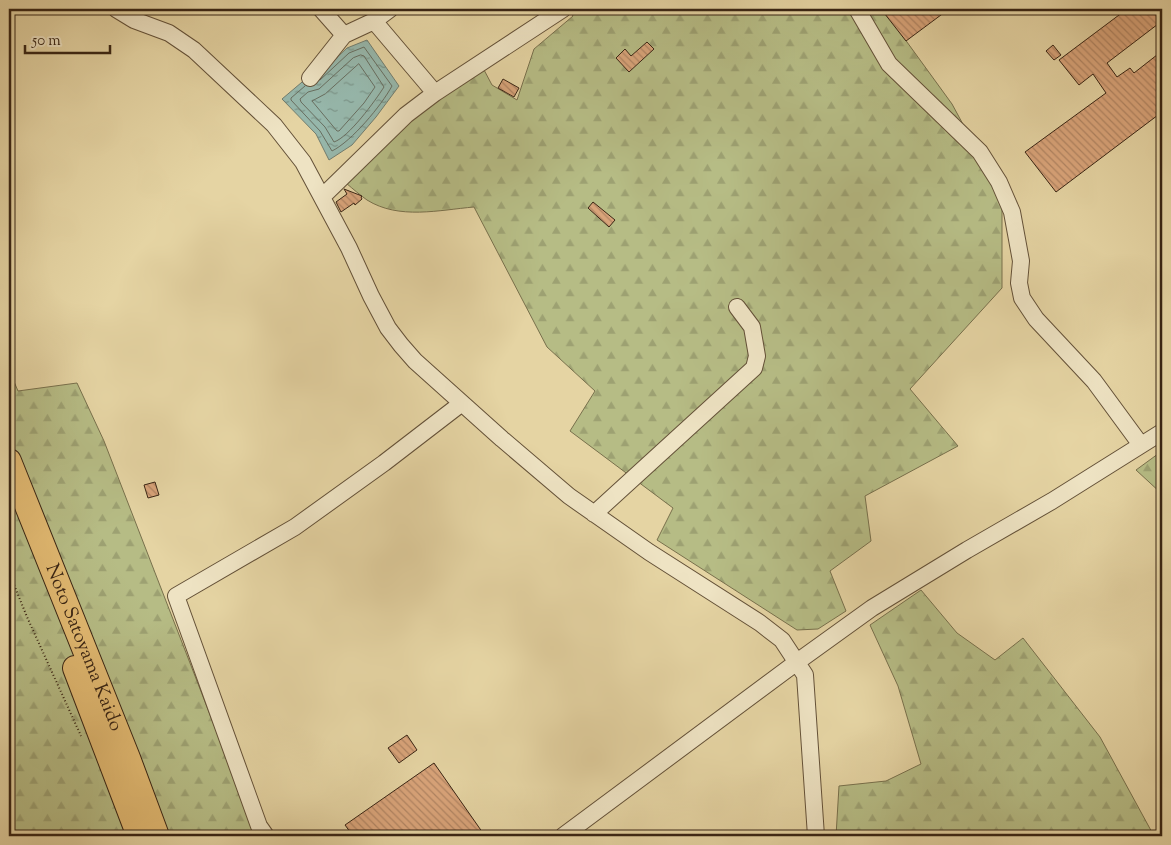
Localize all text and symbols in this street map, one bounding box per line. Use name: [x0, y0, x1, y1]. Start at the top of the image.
scale bar: [25, 22, 110, 54]
text: 50 m: [31, 31, 61, 52]
street label: Noto Satoyama Kaido: [38, 560, 129, 735]

